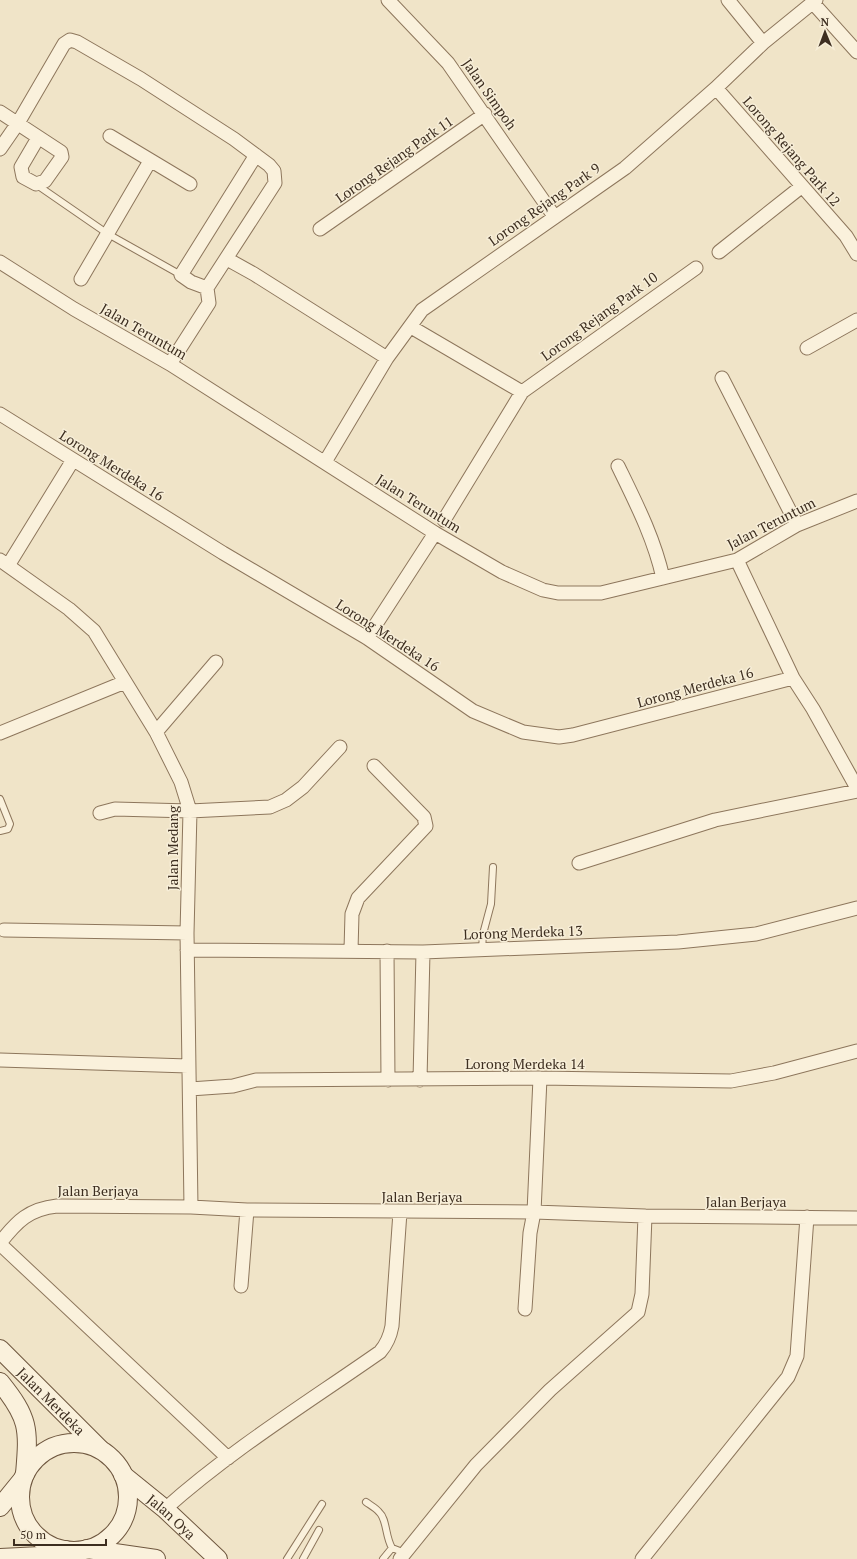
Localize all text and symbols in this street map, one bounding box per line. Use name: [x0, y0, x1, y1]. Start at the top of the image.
north arrow: [805, 12, 845, 52]
text: N: [821, 15, 830, 29]
street label: Jalan Simpoh: [459, 55, 521, 133]
street label: Lorong Rejang Park 12: [739, 92, 845, 210]
street label: Lorong Rejang Park 11: [331, 111, 457, 207]
street label: Lorong Rejang Park 9: [484, 158, 604, 250]
street label: Lorong Rejang Park 10: [537, 267, 661, 365]
street label: Jalan Teruntum: [97, 299, 191, 363]
street label: Lorong Merdeka 16: [56, 425, 168, 505]
street label: Jalan Teruntum: [373, 469, 465, 537]
street label: Jalan Teruntum: [724, 493, 818, 553]
street label: Lorong Merdeka 16: [333, 594, 444, 676]
street label: Lorong Merdeka 16: [635, 662, 756, 712]
street label: Jalan Medang: [163, 805, 182, 890]
street label: Lorong Merdeka 13: [463, 920, 583, 944]
street label: Lorong Merdeka 14: [465, 1054, 585, 1073]
street label: Jalan Berjaya: [57, 1181, 139, 1200]
street label: Jalan Berjaya: [381, 1187, 463, 1206]
street label: Jalan Berjaya: [705, 1192, 787, 1211]
street label: Jalan Merdeka: [14, 1363, 90, 1439]
street label: Jalan Oya: [144, 1489, 200, 1543]
scale bar: [14, 1521, 106, 1547]
text: 50 m: [20, 1527, 47, 1542]

